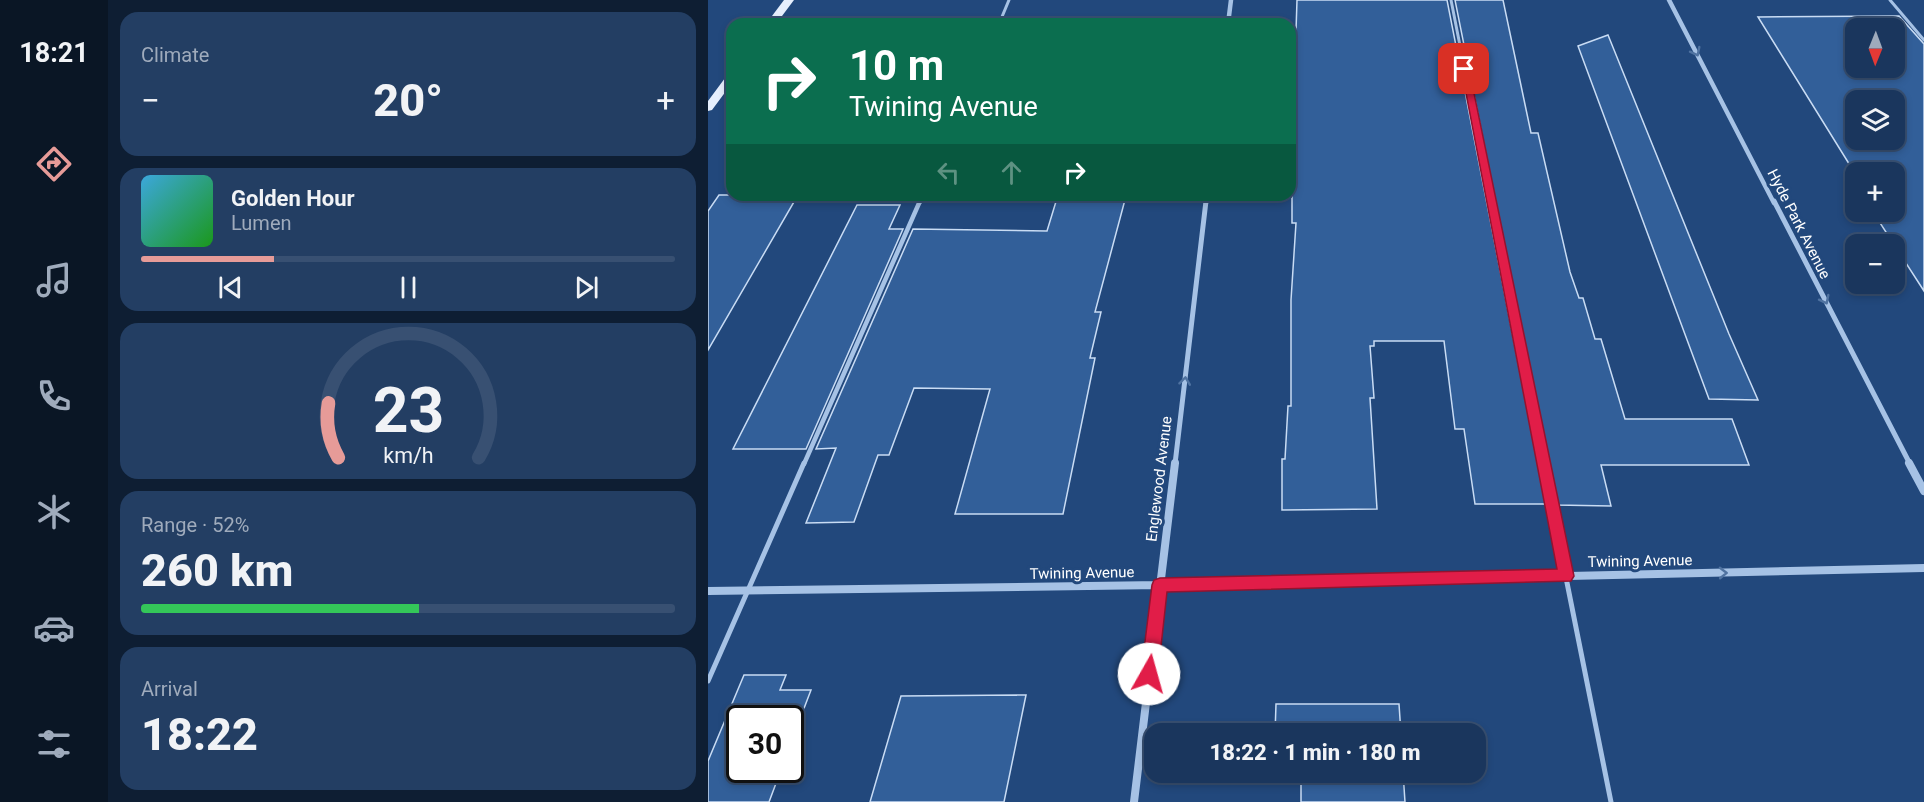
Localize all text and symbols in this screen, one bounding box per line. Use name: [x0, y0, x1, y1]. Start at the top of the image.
north arrow: [1845, 18, 1905, 78]
map controls: [1845, 18, 1905, 294]
text: 18:21: [19, 37, 89, 69]
text: 10 m: [849, 41, 944, 90]
icon: right: [750, 42, 828, 120]
text: Climate: [141, 43, 209, 67]
pin: [1438, 43, 1489, 94]
one-way arrow: [1689, 46, 1700, 56]
icon: arrive: [1447, 52, 1480, 85]
text: 20°: [373, 74, 443, 127]
text: −: [141, 81, 160, 120]
text: +: [656, 81, 675, 120]
button: layers: [1845, 90, 1905, 150]
text: Twining Avenue: [849, 91, 1038, 123]
icon: directions: [33, 143, 75, 185]
icon: left: [932, 156, 965, 189]
icon: ahead: [995, 156, 1028, 189]
icon: right: [1058, 156, 1091, 189]
button: +: [1845, 162, 1905, 222]
street label: Hyde Park Avenue: [1764, 166, 1834, 282]
text: Golden Hour: [231, 186, 355, 211]
text: Lumen: [231, 211, 292, 235]
button: −: [1845, 234, 1905, 294]
icon: music: [33, 259, 75, 301]
icon: previous: [214, 271, 247, 304]
icon: pause: [392, 271, 425, 304]
icon: next: [570, 271, 603, 304]
one-way arrow: [1818, 293, 1829, 304]
text: 23: [372, 374, 444, 447]
icon: phone: [33, 375, 75, 417]
one-way arrow: [1178, 376, 1191, 386]
street label: Englewood Avenue: [1142, 415, 1176, 543]
text: km/h: [383, 443, 433, 468]
icon: climate: [33, 491, 75, 533]
text: Range · 52%: [141, 513, 249, 537]
text: 260 km: [141, 544, 293, 597]
street label: Twining Avenue: [1587, 551, 1693, 571]
street label: Twining Avenue: [1029, 563, 1135, 583]
one-way arrow: [1718, 566, 1727, 579]
icon: car: [33, 607, 75, 649]
position arrow: [1117, 642, 1181, 706]
text: Arrival: [141, 677, 198, 701]
speed limit sign: 30: [726, 705, 804, 783]
text: 18:22: [141, 708, 258, 761]
icon: filters: [33, 723, 75, 765]
text: 18:22 · 1 min · 180 m: [1210, 740, 1420, 765]

